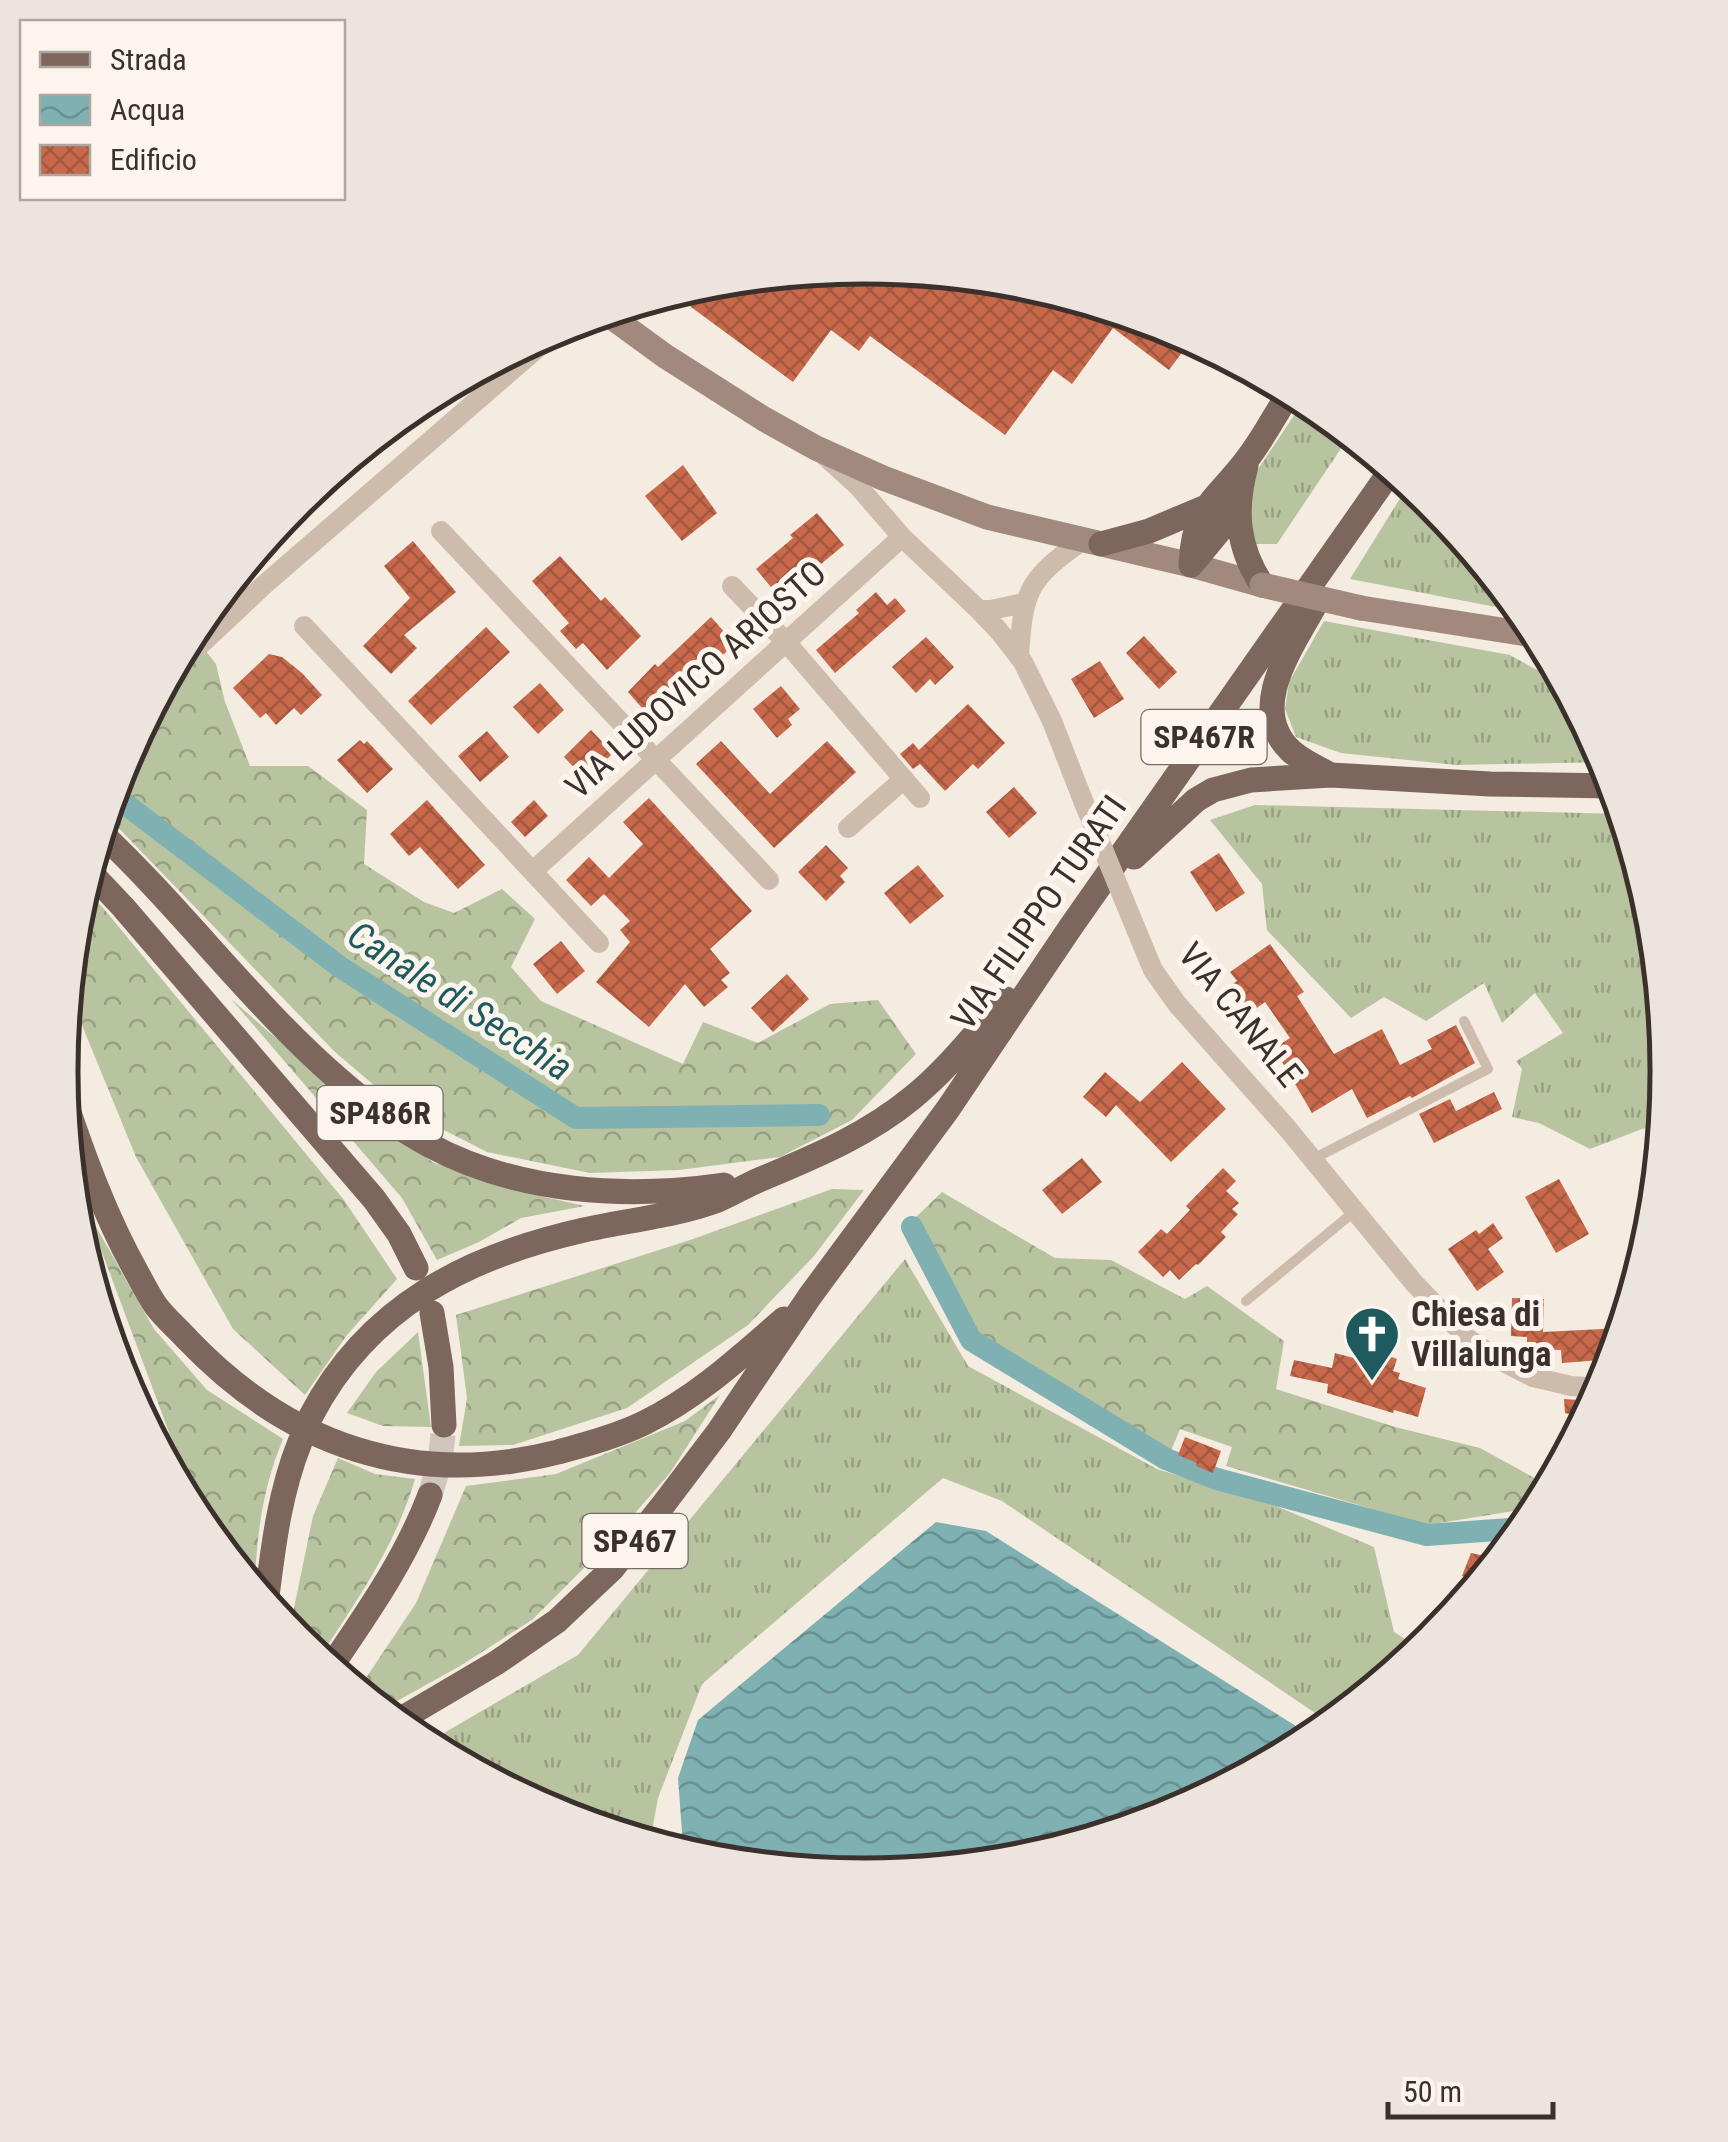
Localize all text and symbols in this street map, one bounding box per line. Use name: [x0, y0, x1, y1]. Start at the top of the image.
legend: [20, 20, 345, 200]
text: Strada: [110, 42, 187, 77]
text: Acqua: [110, 92, 185, 127]
text: Edificio: [110, 142, 197, 177]
street label: VIA LUDOVICO ARIOSTO: [558, 552, 834, 808]
road number: SP467R: [1142, 710, 1266, 764]
street label: VIA FILIPPO TURATI: [943, 788, 1135, 1038]
water label: Canale di Secchia: [340, 912, 580, 1090]
street label: VIA CANALE: [1170, 935, 1310, 1095]
road number: SP486R: [318, 1086, 442, 1140]
place label: Chiesa di Villalunga: [1411, 1294, 1552, 1375]
church icon: Chiesa di Villalunga: [1342, 1304, 1402, 1383]
road number: SP467: [582, 1514, 688, 1568]
scale bar: [1388, 2057, 1553, 2119]
text: 50 m: [1403, 2074, 1462, 2109]

